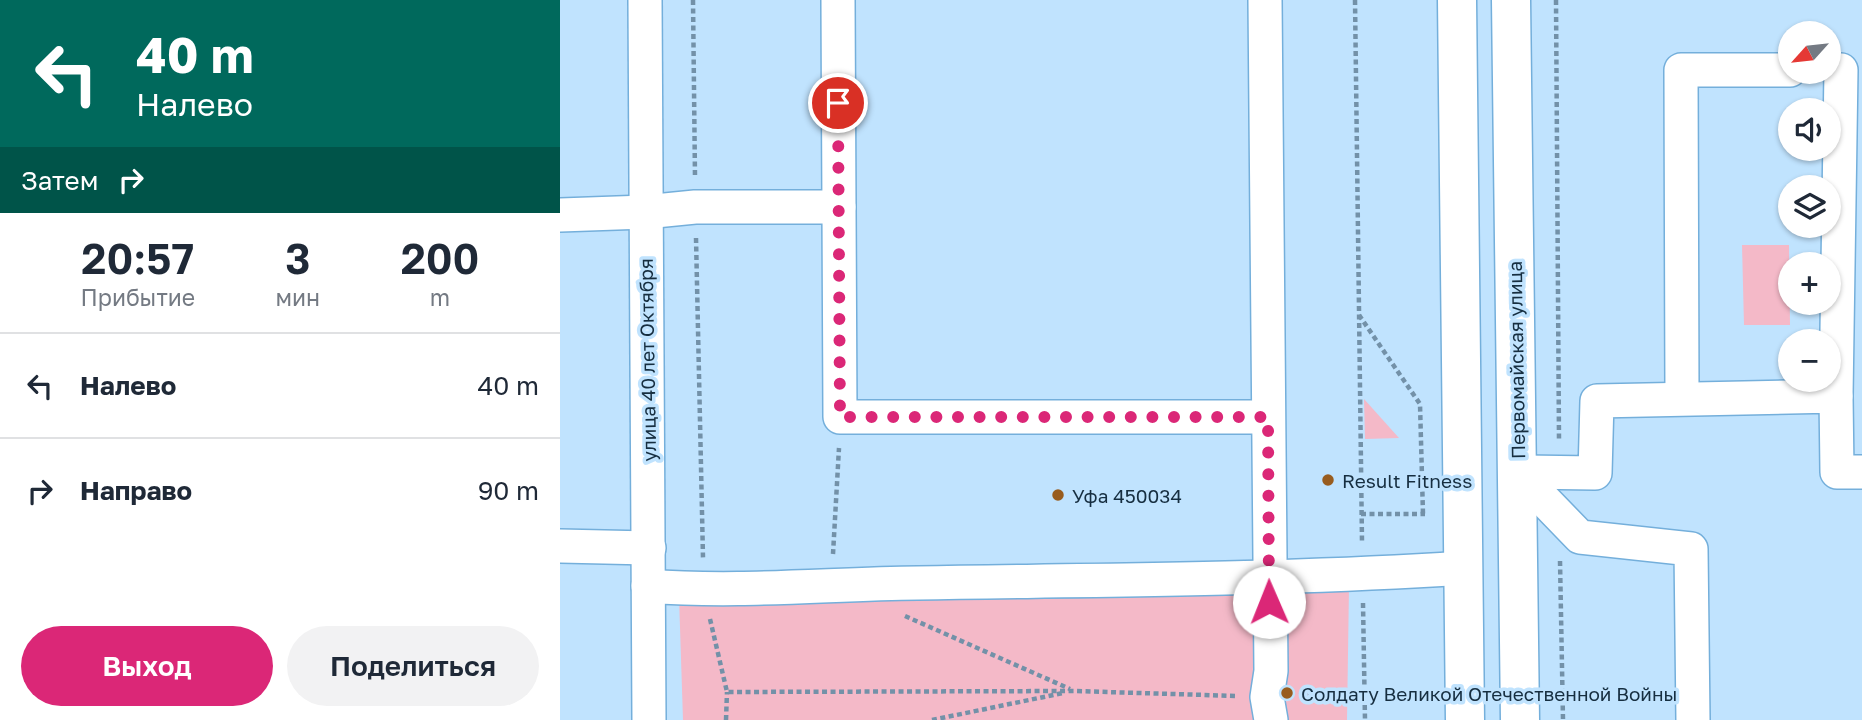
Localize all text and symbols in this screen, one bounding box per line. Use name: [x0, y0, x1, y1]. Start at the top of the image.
north arrow: [1778, 21, 1841, 84]
map controls: [1778, 21, 1841, 392]
text: 40 m: [136, 25, 254, 84]
icon: left: [21, 28, 112, 119]
pin: [808, 73, 868, 133]
icon: arrive: [819, 84, 857, 122]
text: Налево: [136, 85, 253, 123]
button: sound: [1778, 98, 1841, 161]
icon: right: [112, 161, 150, 199]
text: Затем: [21, 165, 98, 196]
button: layers: [1778, 175, 1841, 238]
text: 20:57: [81, 233, 194, 283]
text: 3: [285, 233, 311, 283]
text: 200: [401, 233, 479, 283]
button: +: [1778, 252, 1841, 315]
street label: улица 40 лет Октября: [634, 258, 660, 462]
street label: Первомайская улица: [1503, 261, 1529, 459]
text: Прибытие: [80, 283, 195, 311]
text: мин: [276, 283, 320, 311]
text: m: [430, 283, 450, 311]
button: −: [1778, 329, 1841, 392]
icon: left: [21, 367, 59, 405]
text: Налево: [80, 370, 176, 401]
text: 40 m: [478, 370, 539, 401]
place label: Result Fitness: [1342, 469, 1472, 492]
icon: right: [21, 472, 59, 510]
marker: Result Fitness: [1320, 472, 1336, 488]
text: Направо: [80, 475, 192, 506]
text: 90 m: [478, 475, 539, 506]
place label: Уфа 450034: [1072, 484, 1182, 507]
marker: Уфа 450034: [1050, 487, 1066, 503]
position arrow: [1232, 565, 1306, 639]
button: Выход: [21, 626, 273, 706]
button: Поделиться: [287, 626, 539, 706]
place label: Солдату Великой Отечественной Войны: [1301, 682, 1677, 705]
marker: Солдату Великой Отечественной Войны: [1279, 685, 1295, 701]

